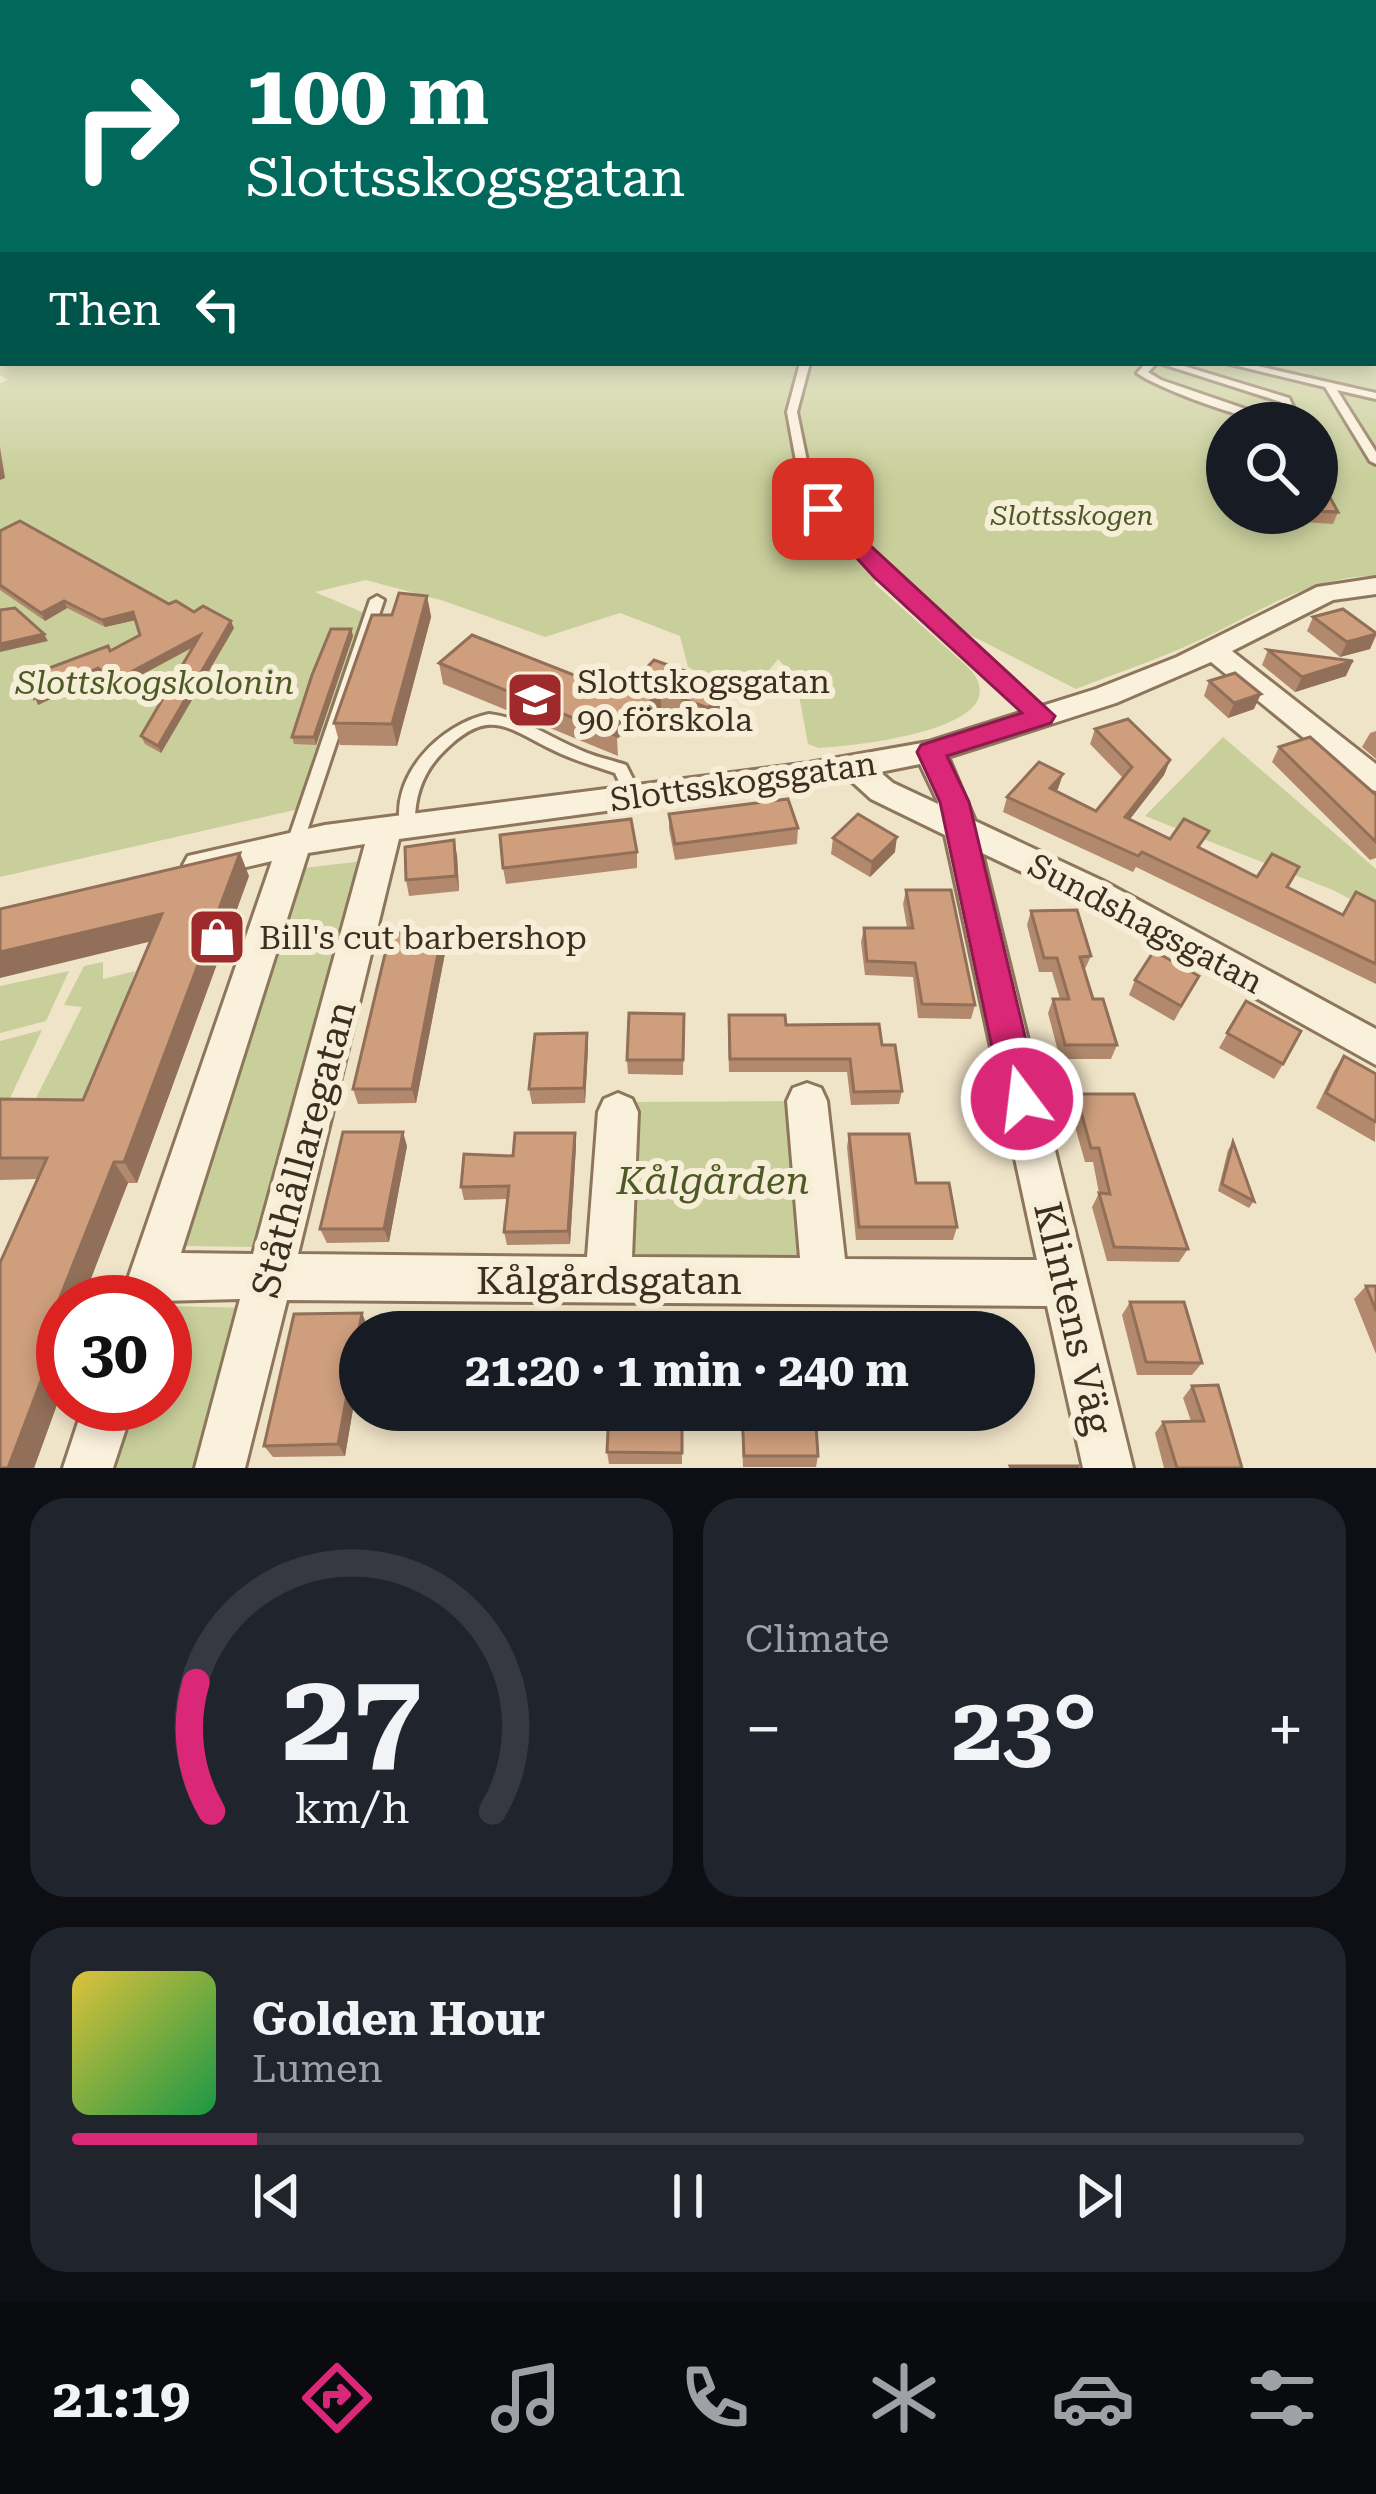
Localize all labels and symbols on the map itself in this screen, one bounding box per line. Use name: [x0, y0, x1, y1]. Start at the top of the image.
pin: [772, 458, 874, 560]
park label: Slottsskogen: [990, 500, 1153, 532]
place label: Slottskogsgatan 90 förskola: [577, 662, 830, 739]
park label: Slottskogskolonin: [15, 663, 294, 702]
school or university icon: Slottskogsgatan 90 förskola: [504, 669, 566, 731]
street label: Slottsskogsgatan: [607, 743, 879, 819]
street label: Sundshagsgatan: [1022, 845, 1270, 1002]
shop icon: Bill's cut barbershop: [186, 906, 248, 968]
place label: Bill's cut barbershop: [259, 918, 587, 957]
street label: Ståthållaregatan: [242, 996, 366, 1303]
position arrow: [959, 1036, 1085, 1162]
park label: Kålgården: [615, 1158, 810, 1204]
street label: Klintens Väg: [1024, 1198, 1122, 1439]
street label: Kålgårdsgatan: [476, 1258, 742, 1304]
speed limit sign: 30: [36, 1275, 192, 1431]

